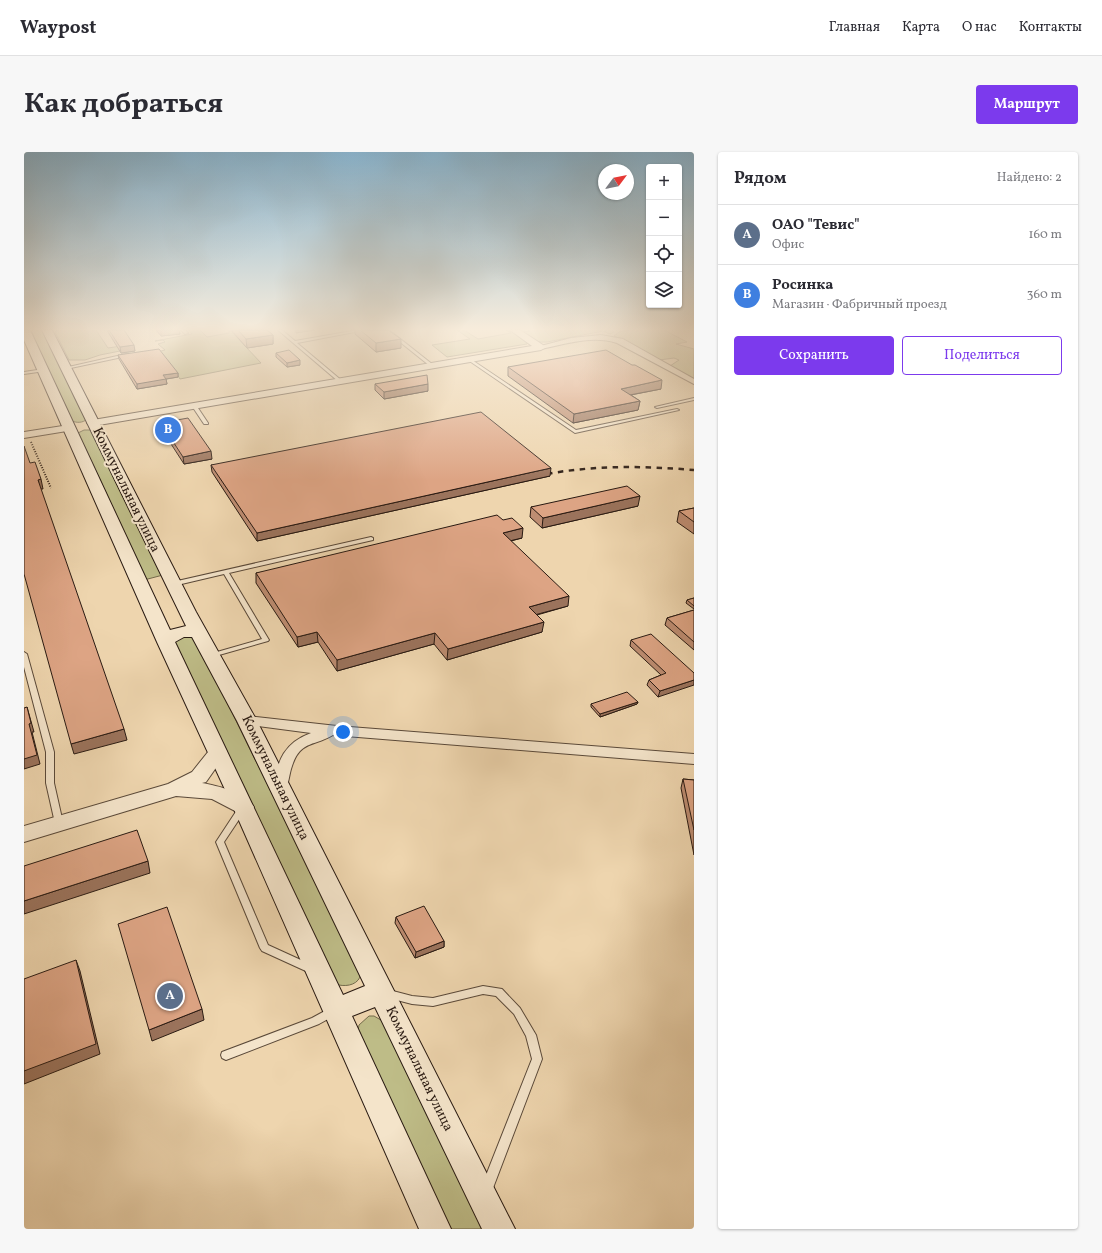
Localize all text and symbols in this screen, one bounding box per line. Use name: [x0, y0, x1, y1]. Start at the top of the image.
text: Waypost: [20, 15, 96, 41]
text: Главная: [829, 18, 880, 37]
text: Карта: [902, 18, 940, 37]
text: О нас: [962, 18, 997, 37]
text: Контакты: [1019, 18, 1082, 37]
text: Как добраться: [24, 85, 223, 124]
button: Маршрут: [976, 85, 1078, 124]
north arrow: [598, 164, 634, 200]
map controls: [646, 164, 682, 308]
button: +: [646, 164, 682, 200]
text: Рядом: [734, 167, 787, 190]
text: Найдено: 2: [997, 169, 1062, 187]
button: −: [646, 200, 682, 236]
text: ОАО "Тевис": [772, 215, 860, 236]
text: A: [742, 226, 752, 244]
text: 160 m: [1028, 226, 1062, 244]
button: locate: [646, 236, 682, 272]
text: Офис: [772, 236, 804, 254]
button: layers: [646, 272, 682, 308]
text: Росинка: [772, 275, 833, 296]
text: B: [743, 286, 751, 304]
text: 360 m: [1027, 286, 1062, 304]
text: Магазин · Фабричный проезд: [772, 296, 947, 314]
button: Сохранить: [734, 336, 894, 375]
button: Поделиться: [902, 336, 1062, 375]
pin: B: [155, 415, 181, 445]
street label: Коммунальная улица: [87, 424, 165, 556]
street label: Коммунальная улица: [236, 712, 314, 844]
your location: [333, 722, 353, 742]
pin: A: [157, 981, 183, 1011]
street label: Коммунальная улица: [380, 1003, 458, 1135]

